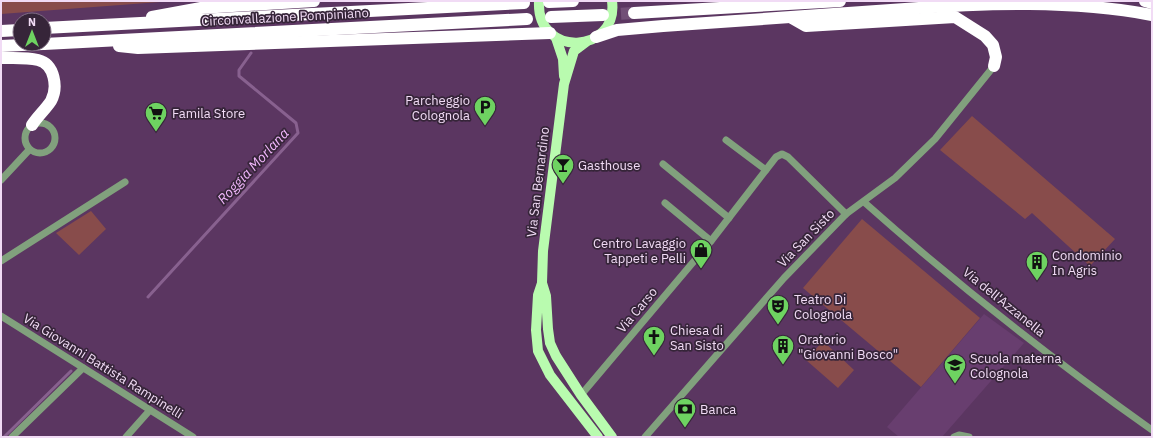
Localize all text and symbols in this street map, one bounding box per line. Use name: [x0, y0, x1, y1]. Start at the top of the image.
street label: Circonvallazione Pompiniano: [201, 4, 369, 30]
north arrow: [12, 12, 52, 52]
text: N: [28, 15, 36, 29]
place label: Parcheggio Colognola: [405, 92, 470, 124]
parking icon: Parcheggio Colognola: [472, 94, 498, 127]
supermarket icon: Famila Store: [143, 100, 169, 133]
place label: Famila Store: [172, 105, 245, 122]
water label: Roggia Morlana: [213, 124, 293, 208]
street label: Via San Bernardino: [523, 126, 553, 238]
bar icon: Gasthouse: [550, 152, 576, 185]
place label: Gasthouse: [578, 157, 640, 174]
street label: Via San Sisto: [774, 205, 838, 271]
place label: Centro Lavaggio Tappeti e Pelli: [593, 235, 686, 267]
shop icon: Centro Lavaggio Tappeti e Pelli: [688, 237, 714, 270]
place label: Condominio In Agris: [1052, 247, 1122, 279]
building icon: Condominio In Agris: [1024, 249, 1050, 282]
street label: Via dell'Azzanella: [959, 264, 1049, 341]
street label: Via Carso: [613, 284, 661, 336]
place label: Teatro Di Colognola: [794, 291, 852, 323]
theatre icon: Teatro Di Colognola: [765, 293, 791, 326]
street label: Via Giovanni Battista Rampinelli: [20, 310, 186, 422]
place label: Chiesa di San Sisto: [670, 322, 724, 354]
church icon: Chiesa di San Sisto: [641, 324, 667, 357]
place label: Oratorio "Giovanni Bosco": [798, 331, 898, 363]
building icon: Oratorio "Giovanni Bosco": [770, 333, 796, 366]
place label: Scuola materna Colognola: [970, 350, 1061, 382]
school or university icon: Scuola materna Colognola: [942, 352, 968, 385]
bank icon: Banca: [672, 396, 698, 429]
place label: Banca: [700, 401, 736, 418]

